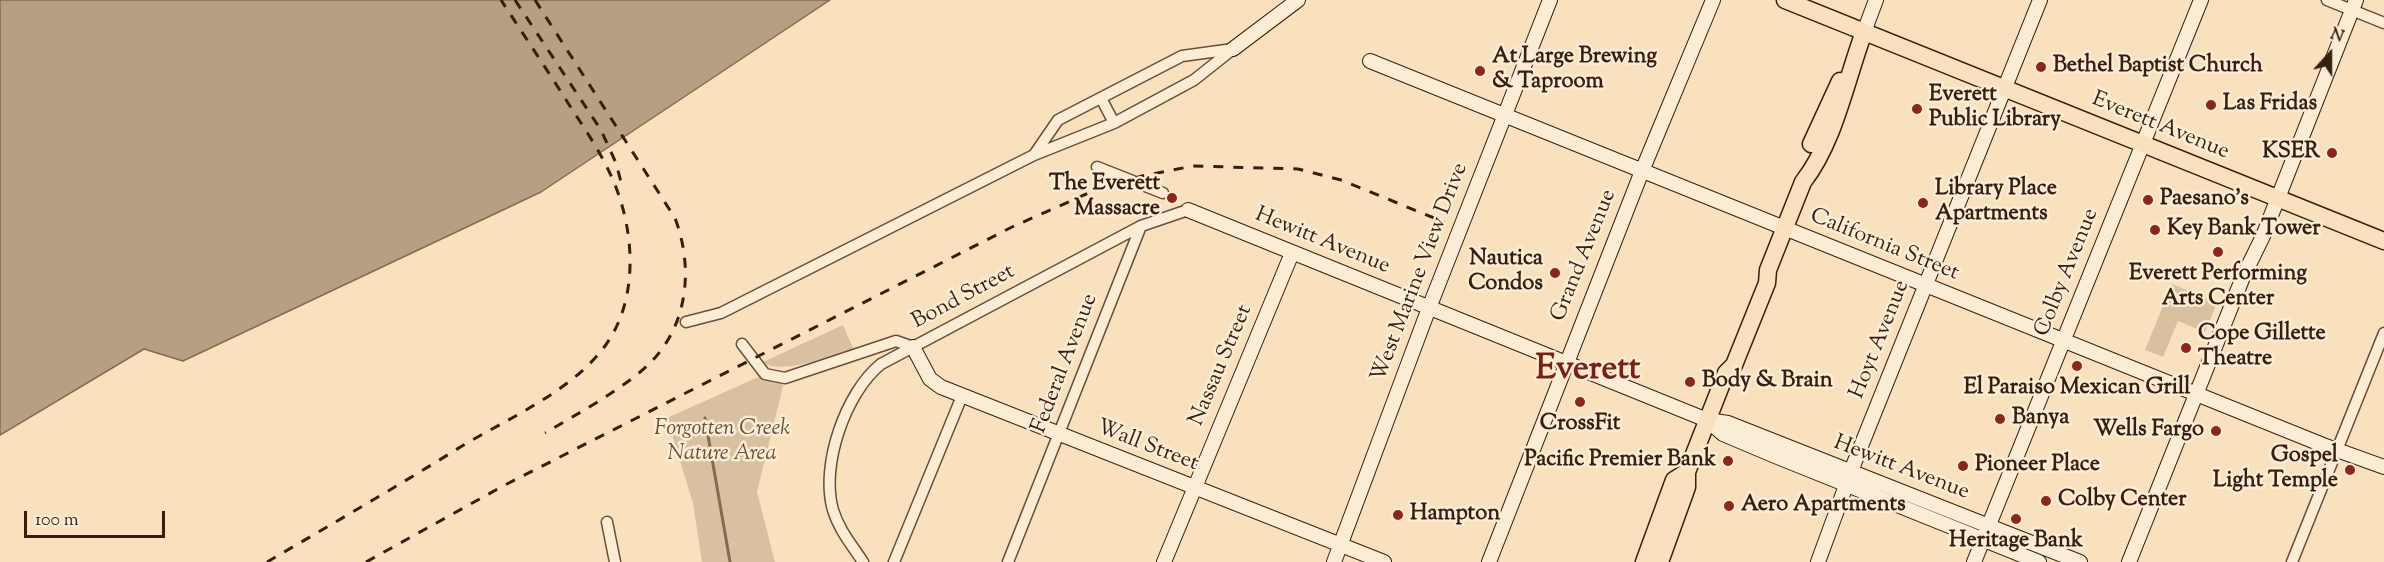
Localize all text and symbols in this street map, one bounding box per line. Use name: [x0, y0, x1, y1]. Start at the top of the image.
north arrow: [2300, 24, 2360, 84]
text: N: [2327, 24, 2347, 50]
place label: At Large Brewing & Taproom: [1492, 45, 1657, 96]
place label: Bethel Baptist Church: [2053, 54, 2263, 80]
marker: Bethel Baptist Church: [2034, 60, 2048, 74]
marker: At Large Brewing & Taproom: [1473, 64, 1487, 78]
place label: Everett Public Library: [1929, 83, 2061, 134]
street label: Everett Avenue: [2087, 87, 2233, 167]
place label: Las Fridas: [2223, 92, 2317, 118]
marker: Las Fridas: [2204, 98, 2218, 112]
marker: Everett Public Library: [1910, 102, 1924, 116]
place label: KSER: [2262, 140, 2320, 166]
marker: KSER: [2325, 146, 2339, 160]
street label: West Marine View Drive: [1367, 160, 1475, 386]
place label: The Everett Massacre: [1049, 172, 1160, 224]
place label: Library Place Apartments: [1935, 177, 2057, 228]
street label: Grand Avenue: [1547, 186, 1623, 326]
place label: Paesano’s: [2160, 187, 2249, 213]
marker: The Everett Massacre: [1165, 191, 1179, 205]
marker: Paesano’s: [2141, 193, 2155, 207]
marker: Library Place Apartments: [1916, 196, 1930, 210]
street label: Hewitt Avenue: [1251, 203, 1393, 281]
street label: California Street: [1806, 204, 1962, 288]
street label: Colby Avenue: [2030, 205, 2106, 341]
place label: Key Bank Tower: [2167, 217, 2320, 243]
marker: Key Bank Tower: [2148, 223, 2162, 237]
marker: Everett Performing Arts Center: [2211, 245, 2225, 259]
place label: Nautica Condos: [1468, 247, 1543, 298]
street label: Bond Street: [908, 260, 1020, 336]
place label: Everett Performing Arts Center: [2129, 262, 2307, 314]
marker: Nautica Condos: [1548, 266, 1562, 280]
street label: Hoyt Avenue: [1845, 277, 1917, 403]
street label: Federal Avenue: [1027, 291, 1105, 437]
street label: Nassau Street: [1185, 302, 1259, 430]
place label: Cope Gillette Theatre: [2198, 322, 2326, 374]
marker: Cope Gillette Theatre: [2179, 341, 2193, 355]
district label: Everett: [1536, 352, 1640, 392]
marker: El Paraiso Mexican Grill: [2070, 359, 2084, 373]
place label: Body & Brain: [1702, 369, 1833, 395]
marker: Body & Brain: [1683, 375, 1697, 389]
place label: El Paraiso Mexican Grill: [1964, 376, 2190, 402]
marker: CrossFit: [1573, 395, 1587, 409]
place label: Banya: [2012, 406, 2069, 432]
place label: CrossFit: [1540, 412, 1620, 438]
marker: Banya: [1993, 412, 2007, 426]
street label: Wall Street: [1092, 415, 1202, 479]
park label: Forgotten Creek Nature Area: [654, 417, 790, 469]
place label: Wells Fargo: [2093, 418, 2204, 444]
marker: Wells Fargo: [2209, 424, 2223, 438]
street label: Hewitt Avenue: [1829, 431, 1973, 507]
place label: Gospel Light Temple: [2213, 444, 2338, 496]
place label: Pacific Premier Bank: [1524, 448, 1716, 474]
place label: Pioneer Place: [1975, 453, 2100, 479]
marker: Pacific Premier Bank: [1721, 454, 1735, 468]
marker: Pioneer Place: [1956, 459, 1970, 473]
marker: Gospel Light Temple: [2343, 463, 2357, 477]
place label: Colby Center: [2058, 488, 2187, 514]
place label: Aero Apartments: [1741, 493, 1906, 519]
marker: Colby Center: [2039, 494, 2053, 508]
scale bar: [27, 499, 168, 537]
marker: Aero Apartments: [1722, 499, 1736, 513]
place label: Hampton: [1410, 502, 1500, 528]
text: 100 m: [35, 508, 79, 534]
marker: Hampton: [1391, 508, 1405, 522]
marker: Heritage Bank: [2009, 512, 2023, 526]
place label: Heritage Bank: [1949, 529, 2083, 555]

